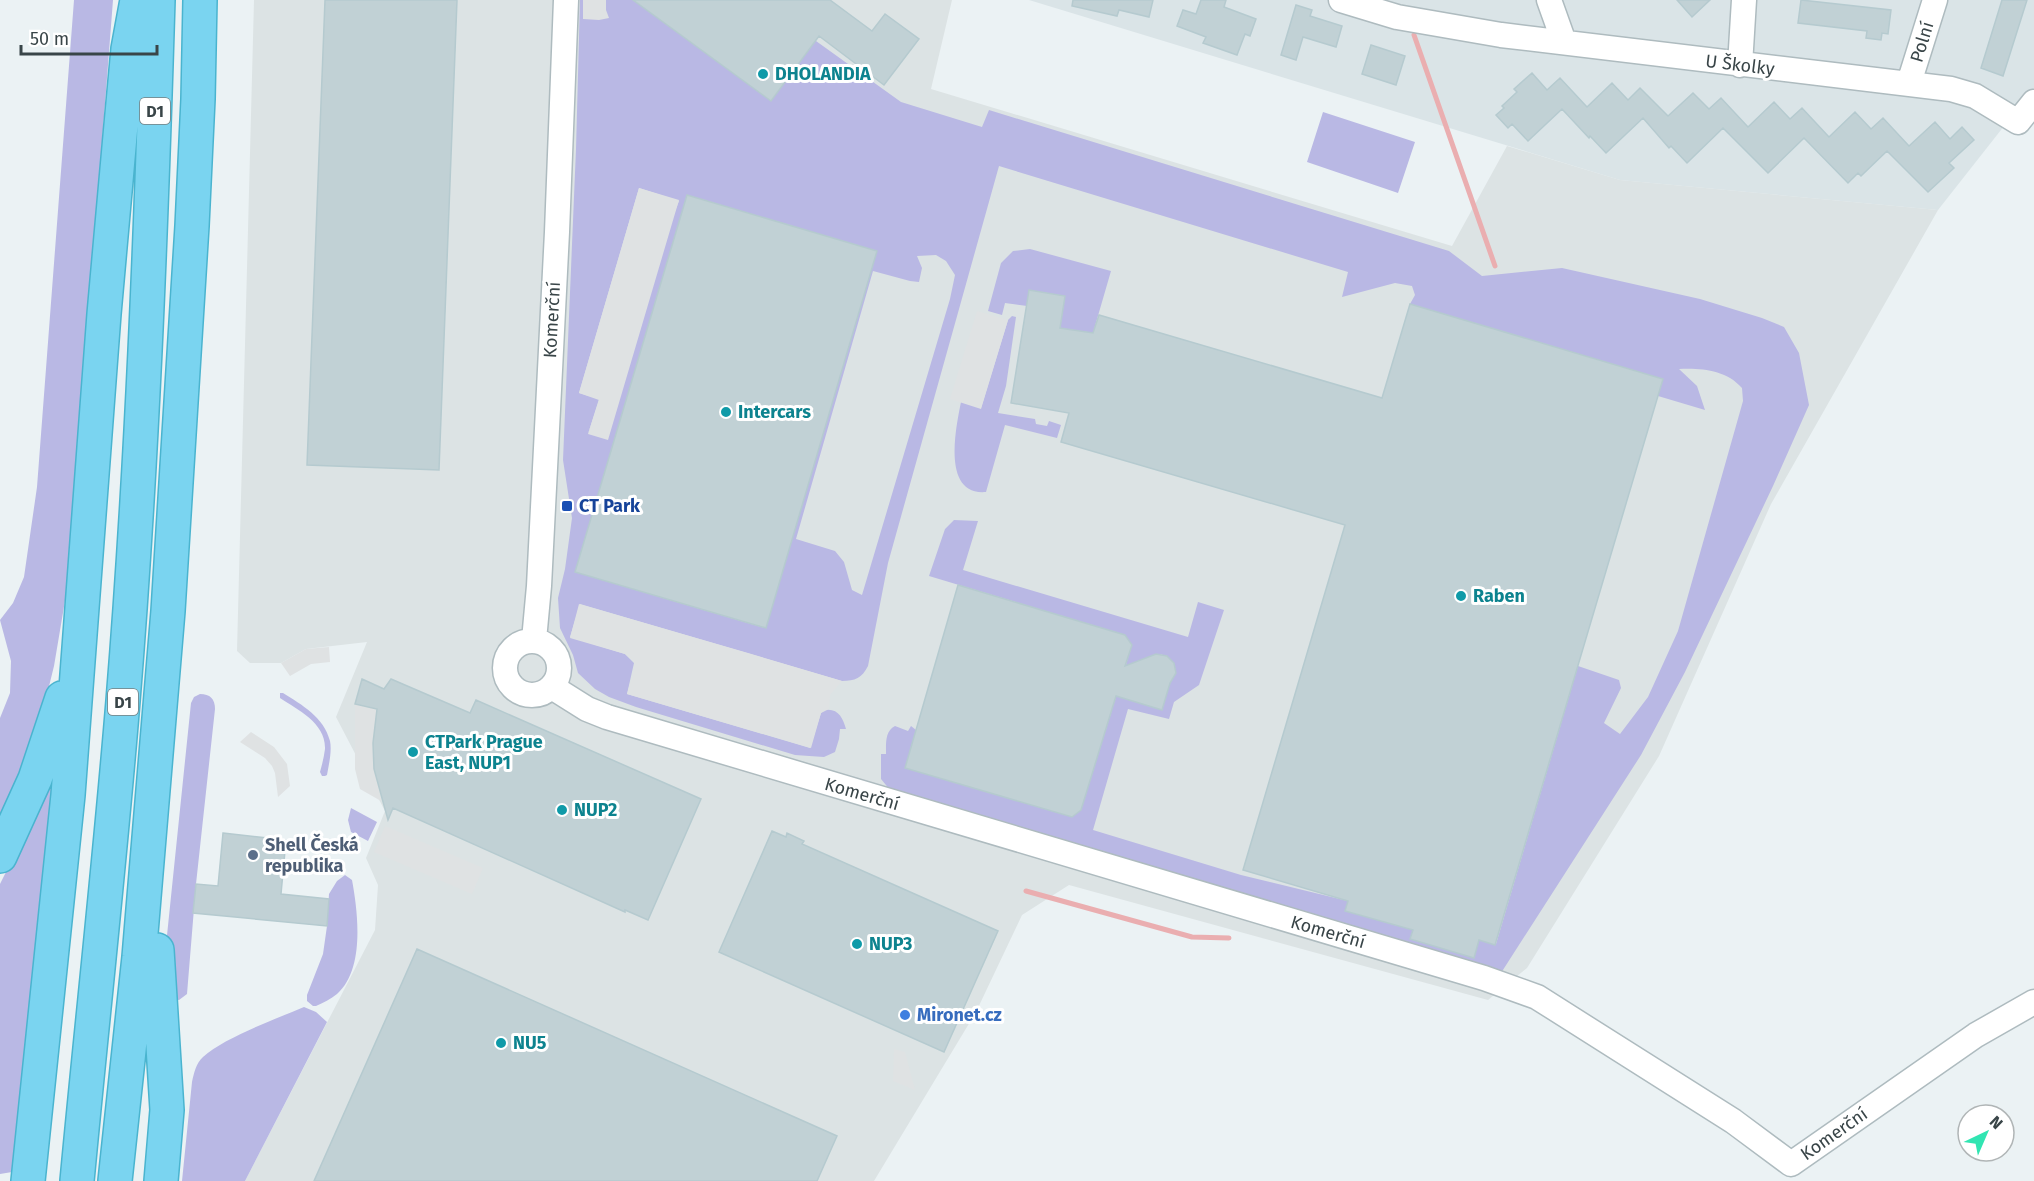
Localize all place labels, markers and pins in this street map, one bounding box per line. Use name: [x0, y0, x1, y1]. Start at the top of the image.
place label: DHOLANDIA: [775, 63, 871, 85]
marker: DHOLANDIA: [756, 67, 770, 81]
place label: Intercars: [738, 401, 811, 423]
marker: Intercars: [719, 405, 733, 419]
place label: CT Park: [579, 495, 641, 517]
marker: CT Park: [560, 499, 574, 513]
place label: Raben: [1473, 585, 1525, 607]
marker: Raben: [1454, 589, 1468, 603]
place label: CTPark Prague East, NUP1: [425, 731, 543, 774]
marker: CTPark Prague East, NUP1: [406, 745, 420, 759]
place label: NUP2: [574, 799, 617, 821]
marker: NUP2: [555, 803, 569, 817]
place label: Shell Česká republika: [265, 833, 359, 877]
marker: Shell Česká republika: [246, 848, 260, 862]
place label: NUP3: [869, 933, 912, 955]
marker: NUP3: [850, 937, 864, 951]
place label: Mironet.cz: [917, 1004, 1002, 1026]
marker: Mironet.cz: [898, 1008, 912, 1022]
place label: NU5: [513, 1032, 547, 1054]
marker: NU5: [494, 1036, 508, 1050]

